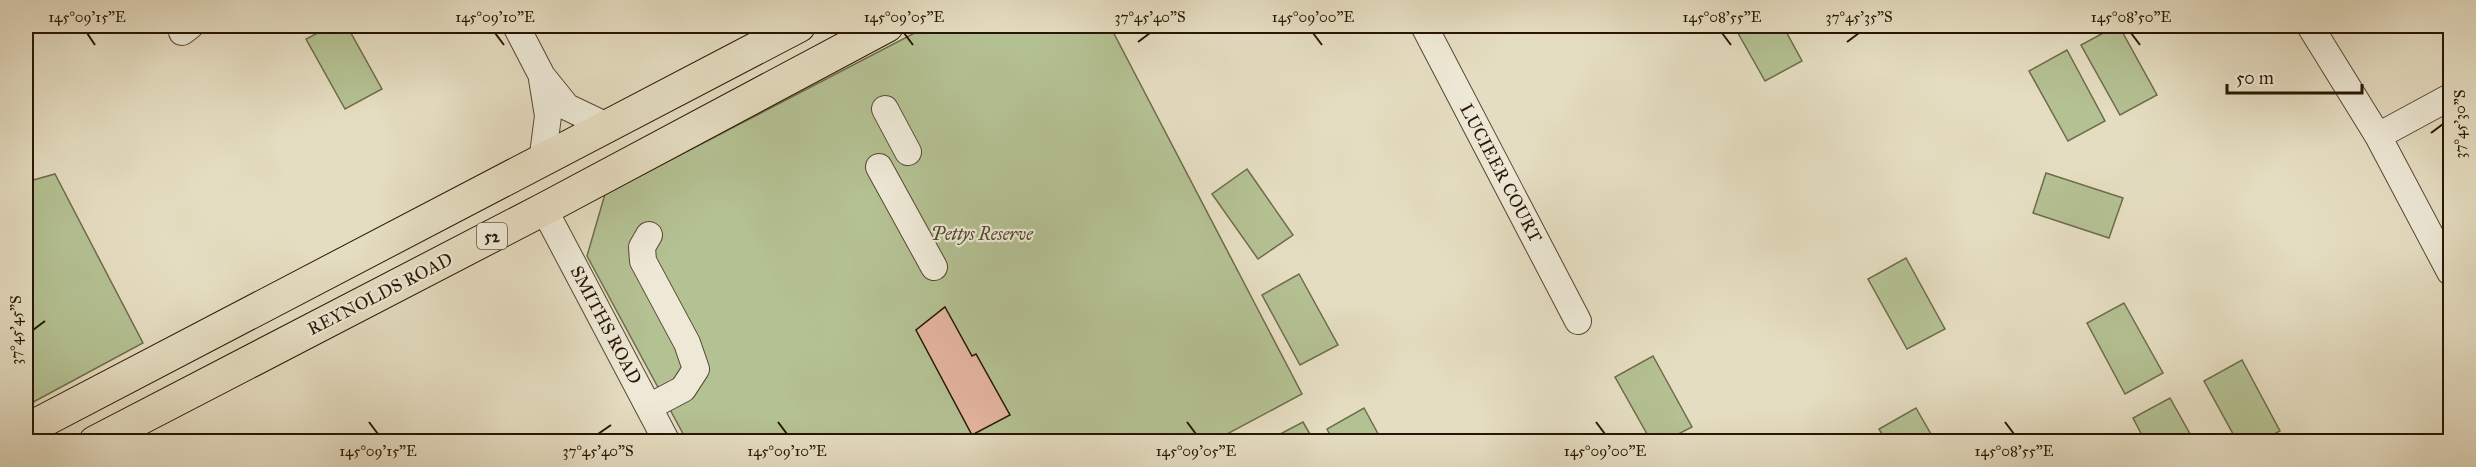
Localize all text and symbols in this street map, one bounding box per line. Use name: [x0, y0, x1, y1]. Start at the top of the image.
text: 145°09'15"E: [48, 8, 126, 26]
text: 145°09'10"E: [455, 8, 535, 26]
text: 145°09'05"E: [864, 8, 945, 26]
text: 37°45'40"S: [1114, 8, 1186, 26]
text: 145°09'00"E: [1272, 8, 1354, 26]
text: 145°08'55"E: [1683, 8, 1762, 26]
text: 37°45'35"S: [1825, 8, 1893, 26]
text: 145°08'50"E: [2091, 8, 2172, 26]
scale bar: [2227, 57, 2362, 95]
text: 50 m: [2236, 67, 2274, 89]
text: 37°45'30"S: [2451, 90, 2469, 158]
street label: LUCIEER COURT: [1455, 100, 1547, 246]
road number: 52: [477, 223, 507, 249]
park label: Pettys Reserve: [931, 223, 1034, 245]
street label: REYNOLDS ROAD: [304, 248, 456, 340]
street label: SMITHS ROAD: [566, 262, 646, 388]
text: 37°45'45"S: [7, 295, 25, 365]
text: 145°09'15"E: [339, 442, 417, 460]
text: 37°45'40"S: [562, 442, 634, 460]
text: 145°09'10"E: [747, 442, 827, 460]
text: 145°09'05"E: [1156, 442, 1237, 460]
text: 145°09'00"E: [1564, 442, 1646, 460]
text: 145°08'55"E: [1975, 442, 2054, 460]

